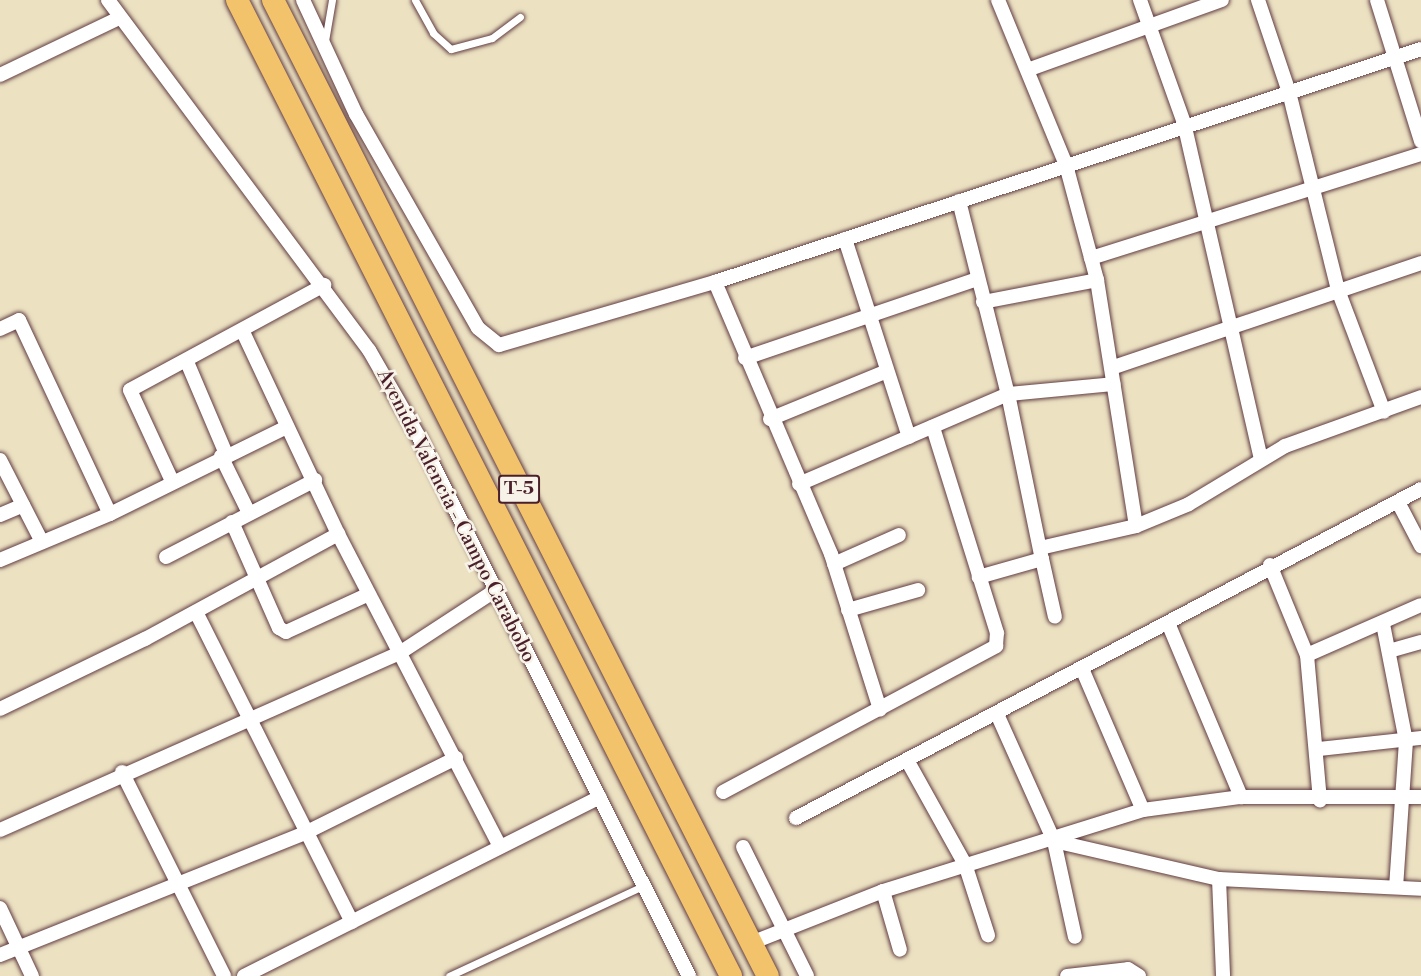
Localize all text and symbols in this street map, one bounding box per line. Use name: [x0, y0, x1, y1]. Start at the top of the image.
street label: Avenida Valencia - Campo Carabobo: [371, 365, 541, 667]
road number: T-5: [498, 474, 540, 504]

